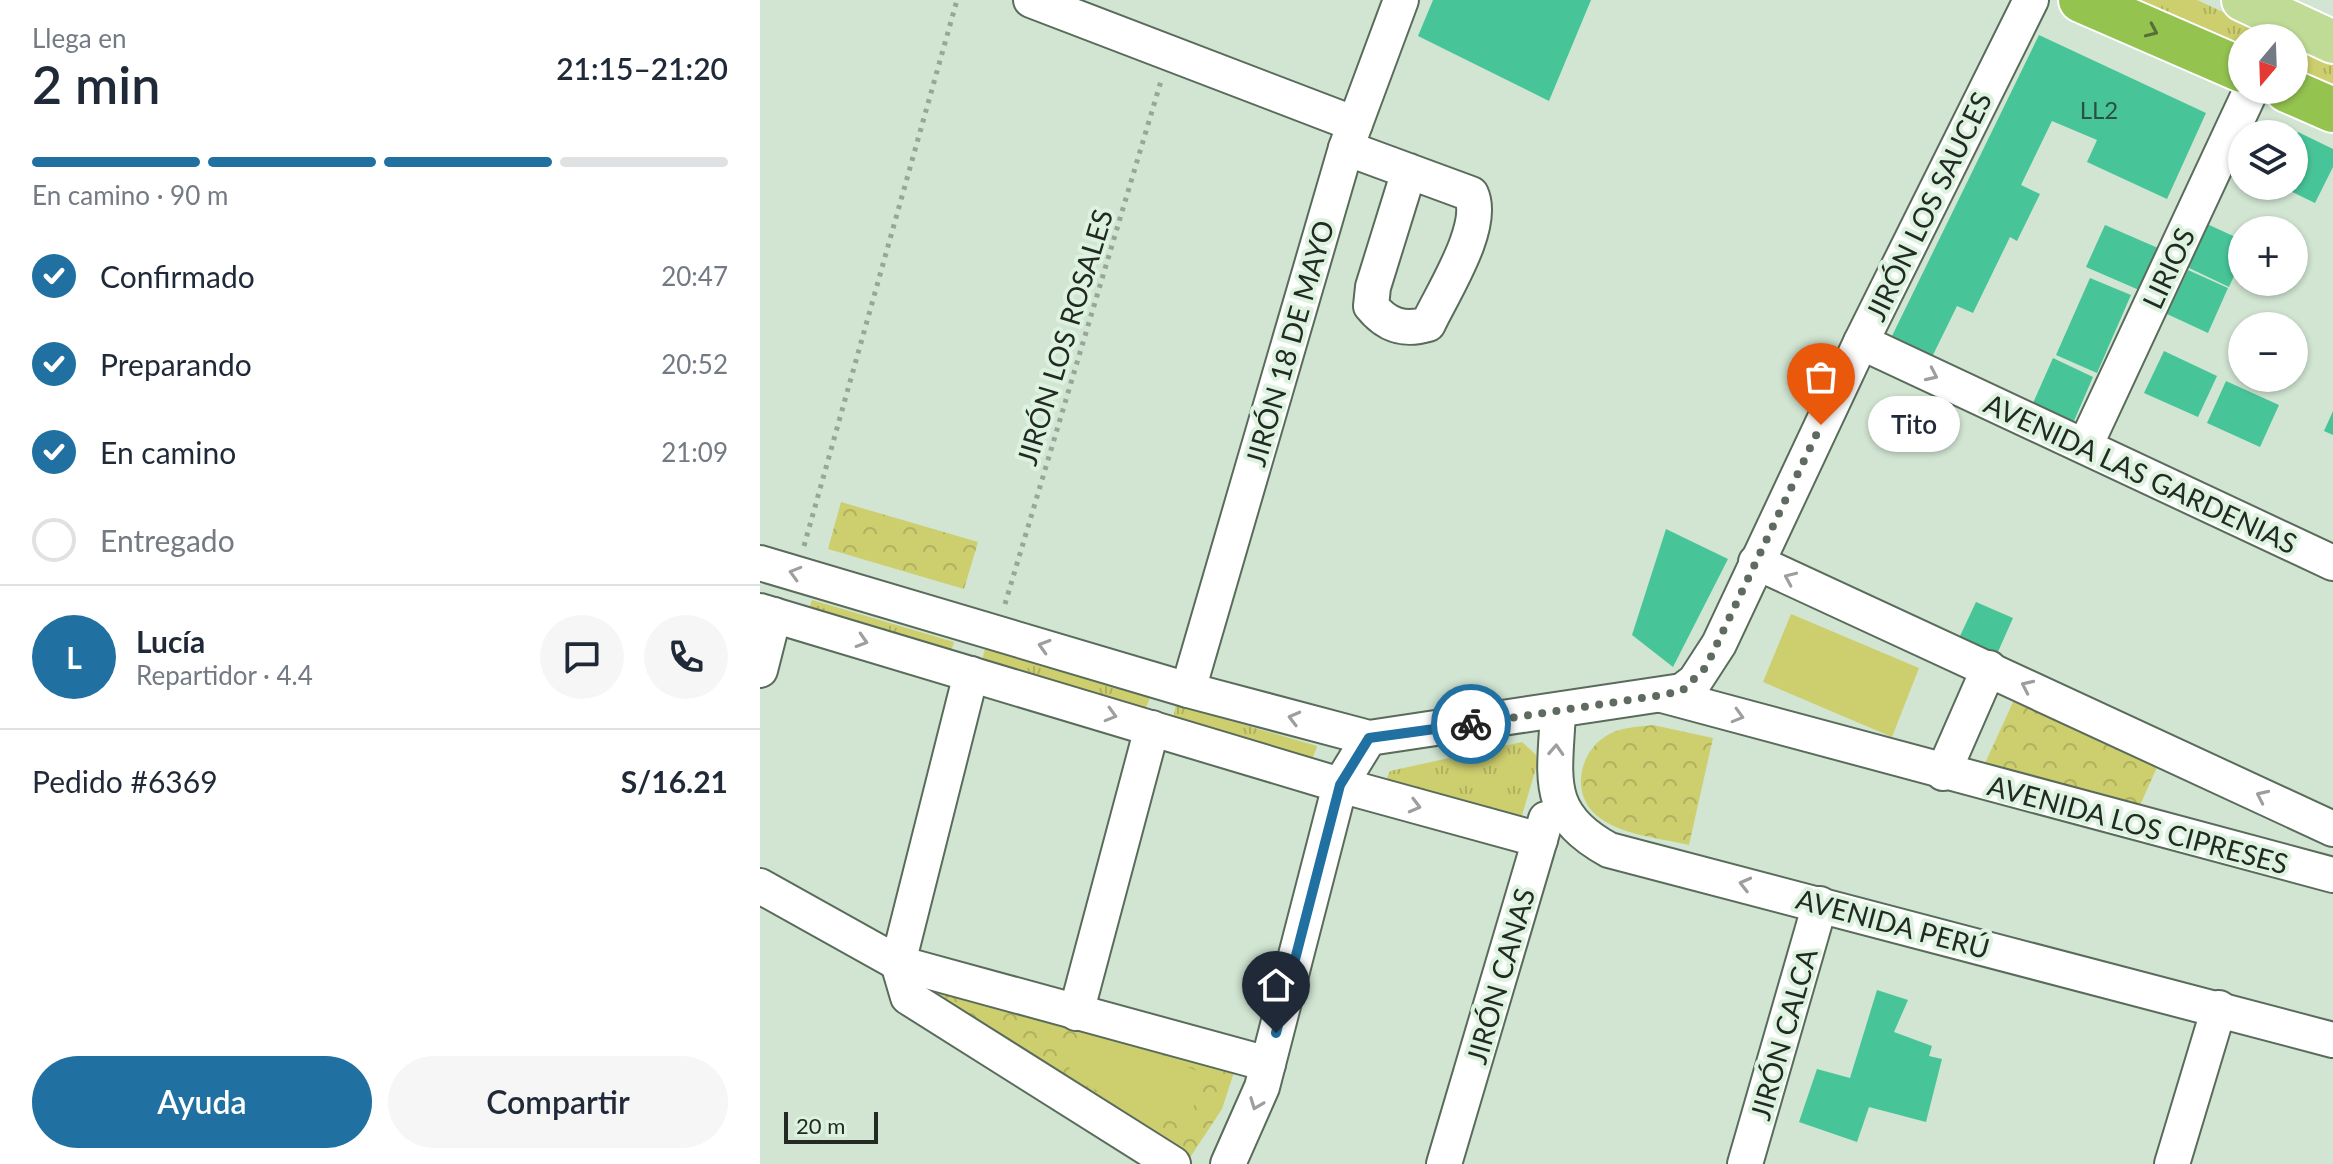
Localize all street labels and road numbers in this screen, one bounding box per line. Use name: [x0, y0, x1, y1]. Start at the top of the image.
street label: JIRÓN LOS SAUCES: [1858, 86, 1998, 326]
street label: JIRÓN LOS ROSALES: [1009, 205, 1119, 469]
street label: JIRÓN 18 DE MAYO: [1238, 216, 1340, 470]
street label: LIRIOS: [2135, 222, 2201, 314]
street label: AVENIDA LAS GARDENIAS: [1979, 386, 2303, 560]
street label: AVENIDA LOS CIPRESES: [1984, 768, 2292, 880]
street label: AVENIDA PERÚ: [1793, 881, 1993, 965]
street label: JIRÓN CANAS: [1459, 884, 1541, 1068]
street label: JIRÓN CALCA: [1742, 944, 1824, 1124]

